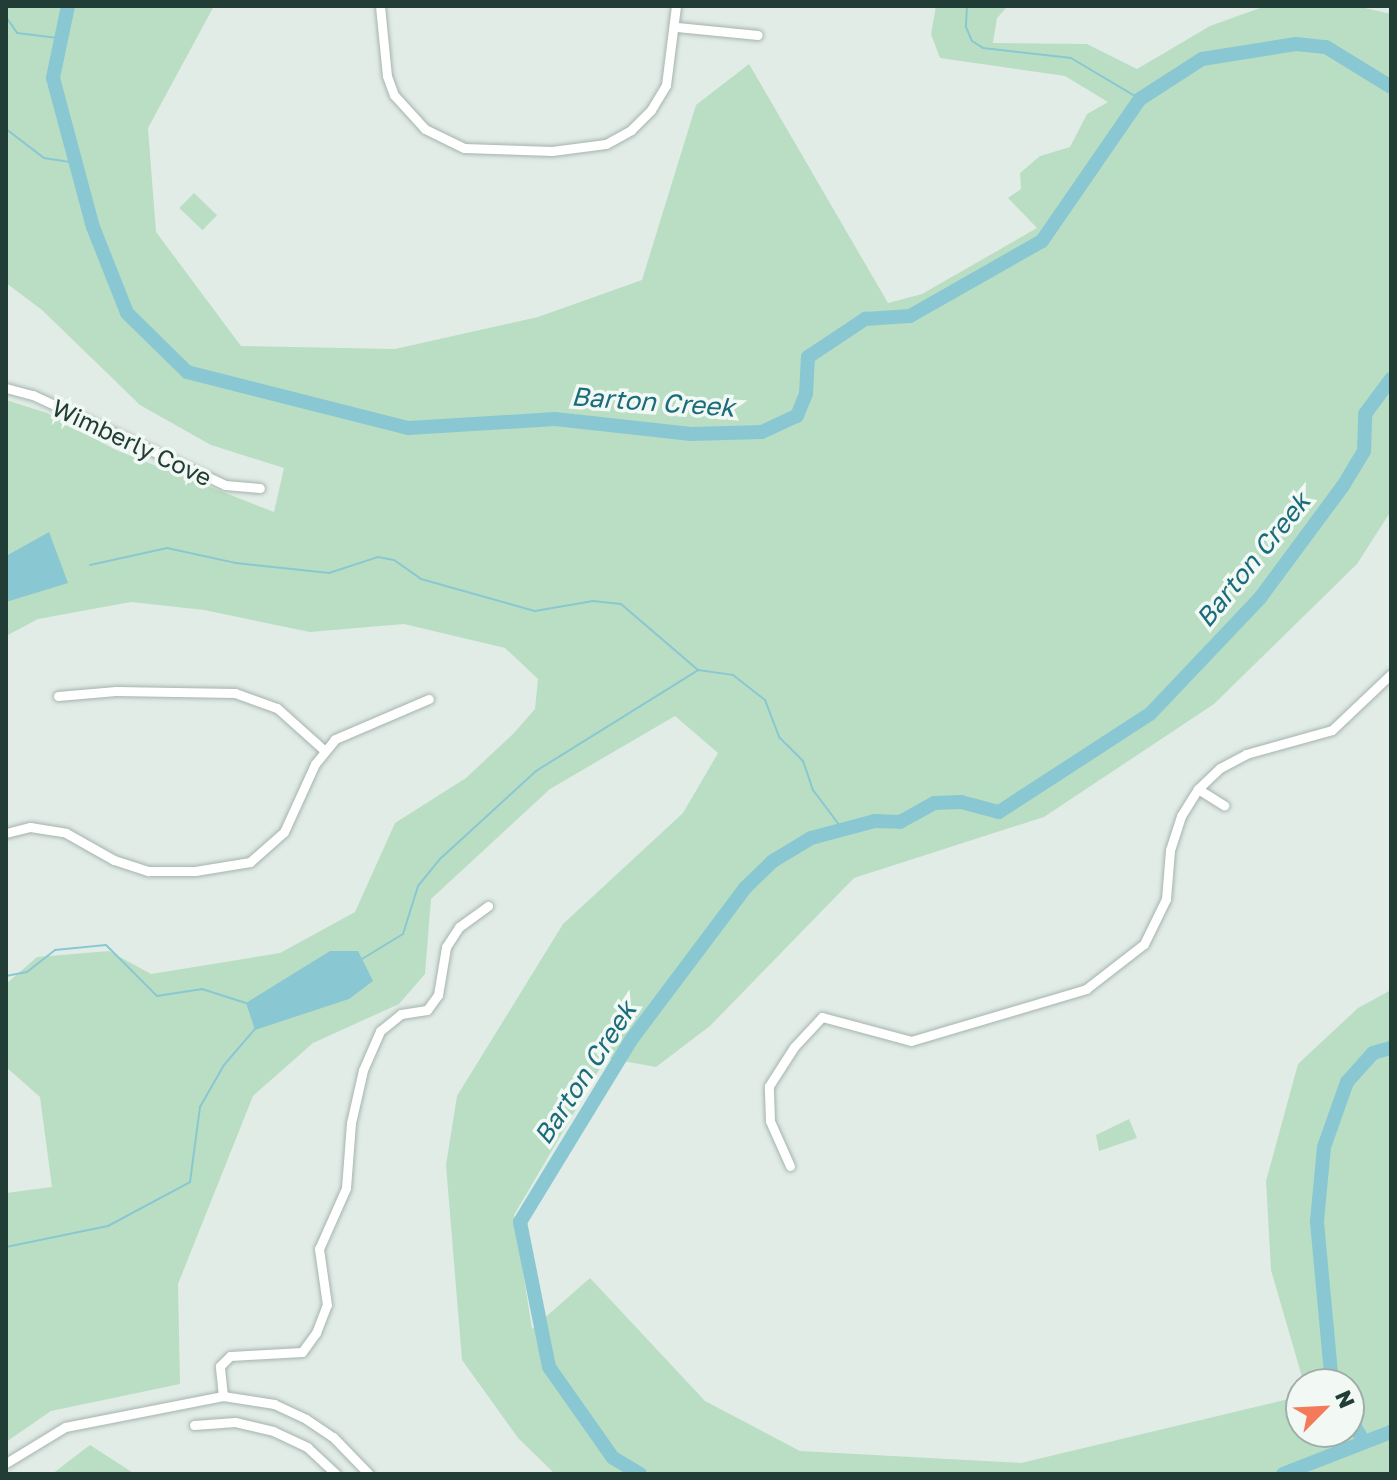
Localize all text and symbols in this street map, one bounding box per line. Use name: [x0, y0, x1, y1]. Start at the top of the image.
water label: Barton Creek: [570, 381, 736, 423]
street label: Wimberly Cove: [48, 392, 216, 492]
water label: Barton Creek: [1189, 487, 1317, 633]
water label: Barton Creek: [527, 996, 643, 1150]
north arrow: [1285, 1368, 1365, 1448]
text: N: [1330, 1386, 1361, 1412]

